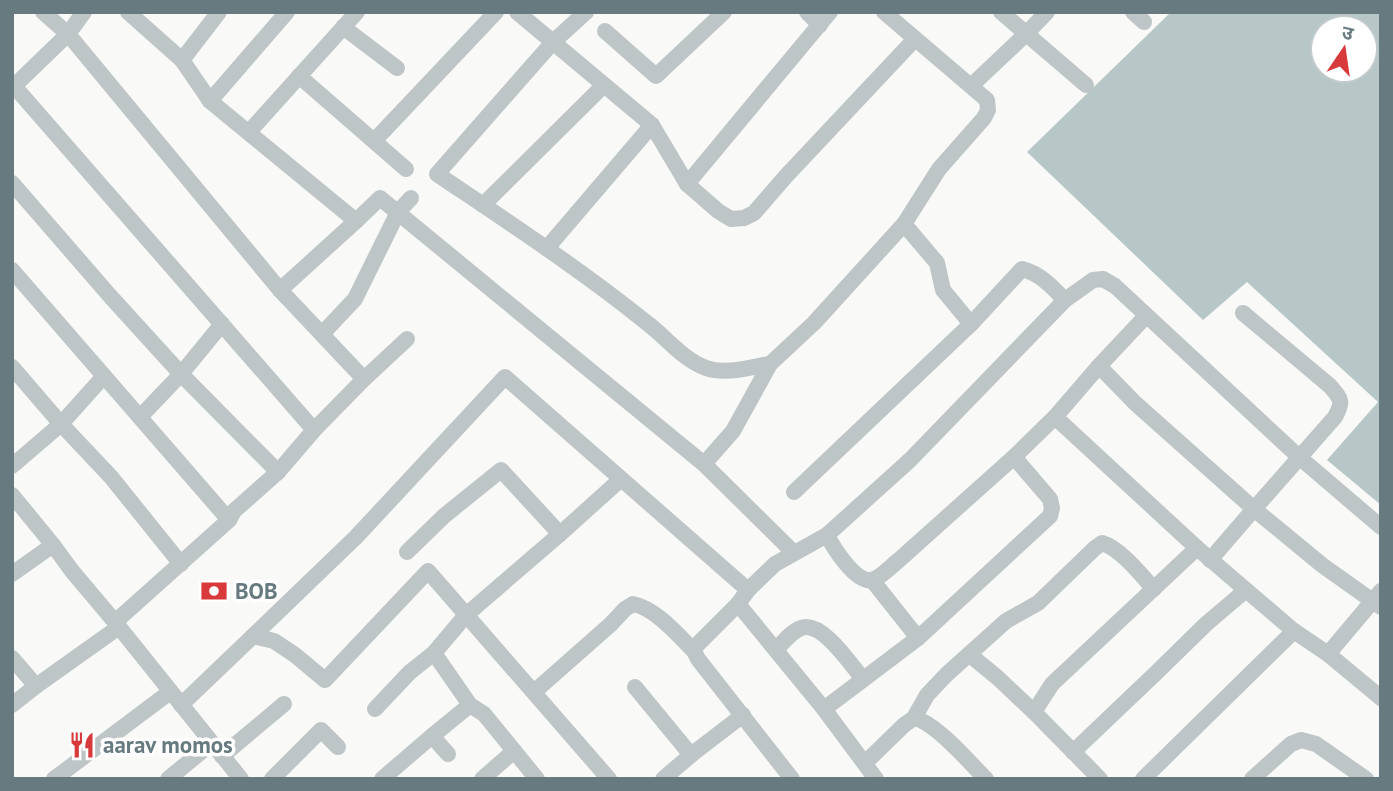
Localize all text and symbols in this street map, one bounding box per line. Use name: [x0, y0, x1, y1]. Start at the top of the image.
north arrow: [1309, 14, 1379, 84]
text: उ: [1340, 19, 1357, 46]
bank icon: BOB: [199, 576, 229, 606]
place label: BOB: [235, 576, 278, 605]
restaurant icon: aarav momos: [67, 730, 97, 760]
place label: aarav momos: [103, 730, 233, 759]

